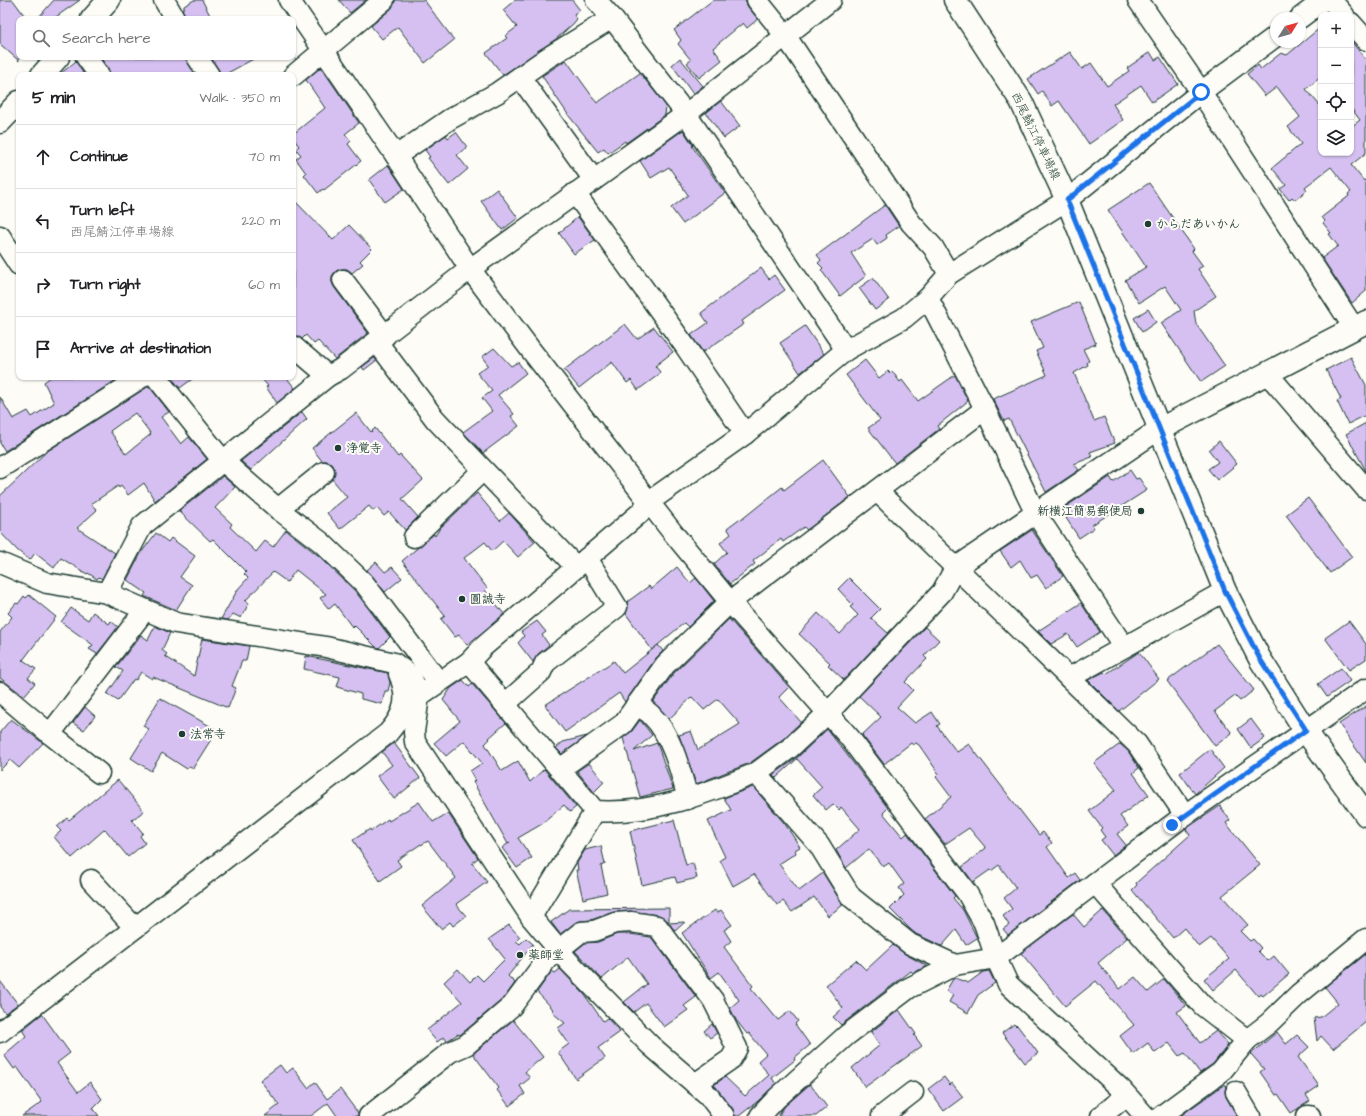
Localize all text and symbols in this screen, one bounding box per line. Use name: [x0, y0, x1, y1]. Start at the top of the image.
north arrow: [1270, 12, 1306, 48]
map controls: [1318, 12, 1354, 156]
button: +: [1318, 12, 1354, 48]
search box: [16, 16, 296, 60]
icon: search: [30, 27, 52, 49]
text: Search here: [62, 28, 151, 49]
button: −: [1318, 48, 1354, 84]
route start: [1192, 83, 1210, 101]
button: locate: [1318, 84, 1354, 120]
text: 5 min: [32, 86, 75, 110]
text: Walk · 350 m: [200, 89, 280, 107]
street label: 西尾鯖江停車場線: [1007, 89, 1064, 183]
button: layers: [1318, 120, 1354, 156]
icon: ahead: [32, 146, 54, 168]
text: Continue: [70, 146, 128, 167]
text: 70 m: [248, 148, 280, 166]
text: Turn left: [70, 200, 134, 221]
icon: left: [32, 210, 54, 232]
text: 220 m: [242, 212, 280, 230]
place label: からだあいかん: [1156, 216, 1240, 233]
marker: からだあいかん: [1143, 219, 1153, 229]
text: 西尾鯖江停車場線: [70, 223, 174, 241]
icon: right: [32, 274, 54, 296]
text: Turn right: [70, 274, 141, 295]
text: 60 m: [248, 276, 280, 294]
icon: arrive: [32, 338, 54, 360]
text: Arrive at destination: [70, 338, 211, 359]
place label: 浄覚寺: [346, 440, 382, 457]
marker: 浄覚寺: [333, 443, 343, 453]
place label: 新横江簡易郵便局: [1037, 503, 1133, 520]
marker: 新横江簡易郵便局: [1136, 506, 1146, 516]
place label: 圓誠寺: [470, 591, 506, 608]
marker: 圓誠寺: [457, 594, 467, 604]
place label: 法常寺: [190, 726, 226, 743]
marker: 法常寺: [177, 729, 187, 739]
route end: [1163, 816, 1181, 834]
place label: 薬師堂: [528, 947, 564, 964]
marker: 薬師堂: [515, 950, 525, 960]

